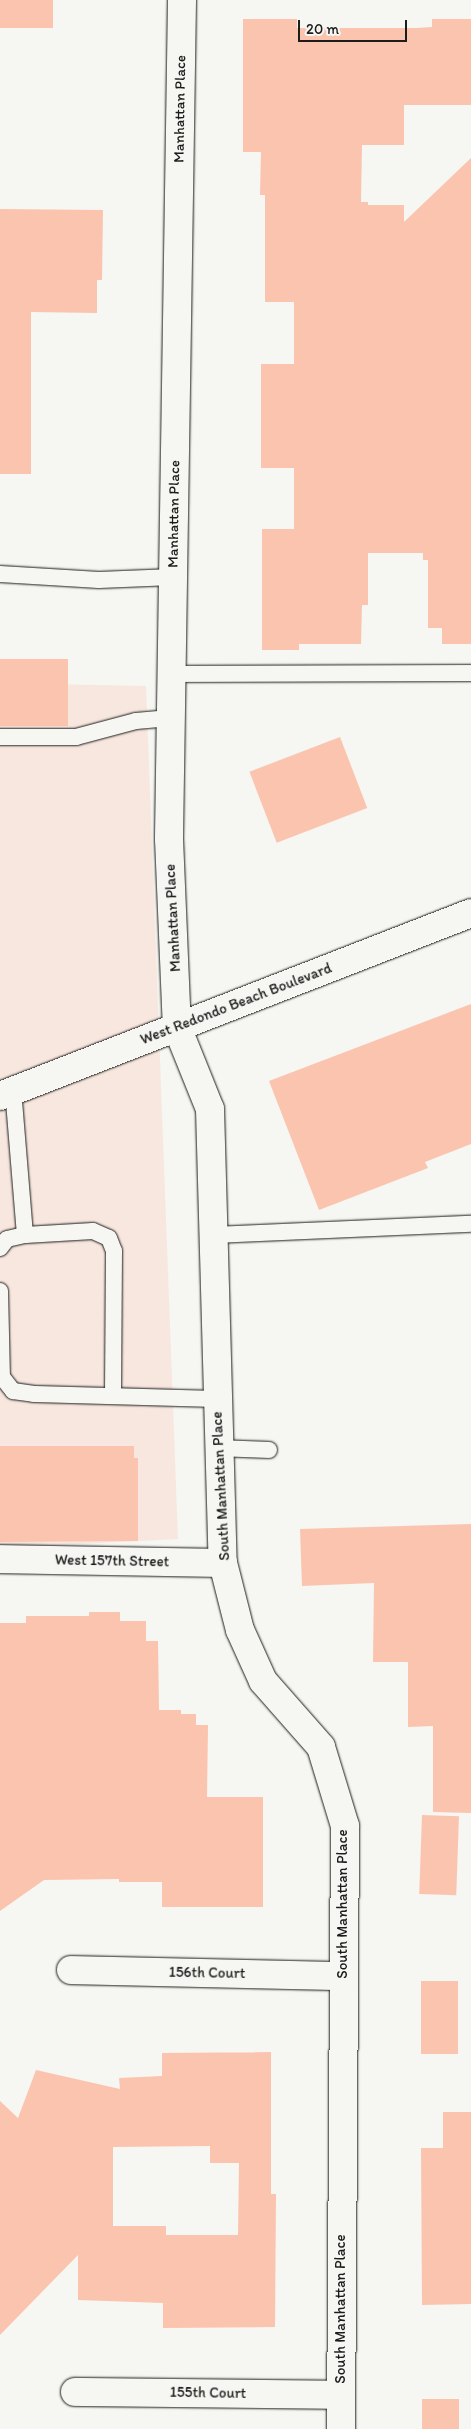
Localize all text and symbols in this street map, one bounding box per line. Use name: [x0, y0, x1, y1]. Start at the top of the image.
scale bar: [301, 10, 410, 42]
text: 20 m: [306, 20, 339, 38]
street label: Manhattan Place: [170, 55, 190, 163]
street label: Manhattan Place: [164, 460, 184, 568]
street label: Manhattan Place: [161, 864, 185, 972]
street label: West Redondo Beach Boulevard: [138, 959, 334, 1049]
street label: South Manhattan Place: [208, 1411, 234, 1561]
street label: West 157th Street: [55, 1551, 169, 1571]
street label: South Manhattan Place: [334, 1829, 352, 1979]
street label: 156th Court: [169, 1963, 245, 1983]
street label: South Manhattan Place: [332, 2234, 350, 2384]
street label: 155th Court: [170, 2383, 246, 2403]

